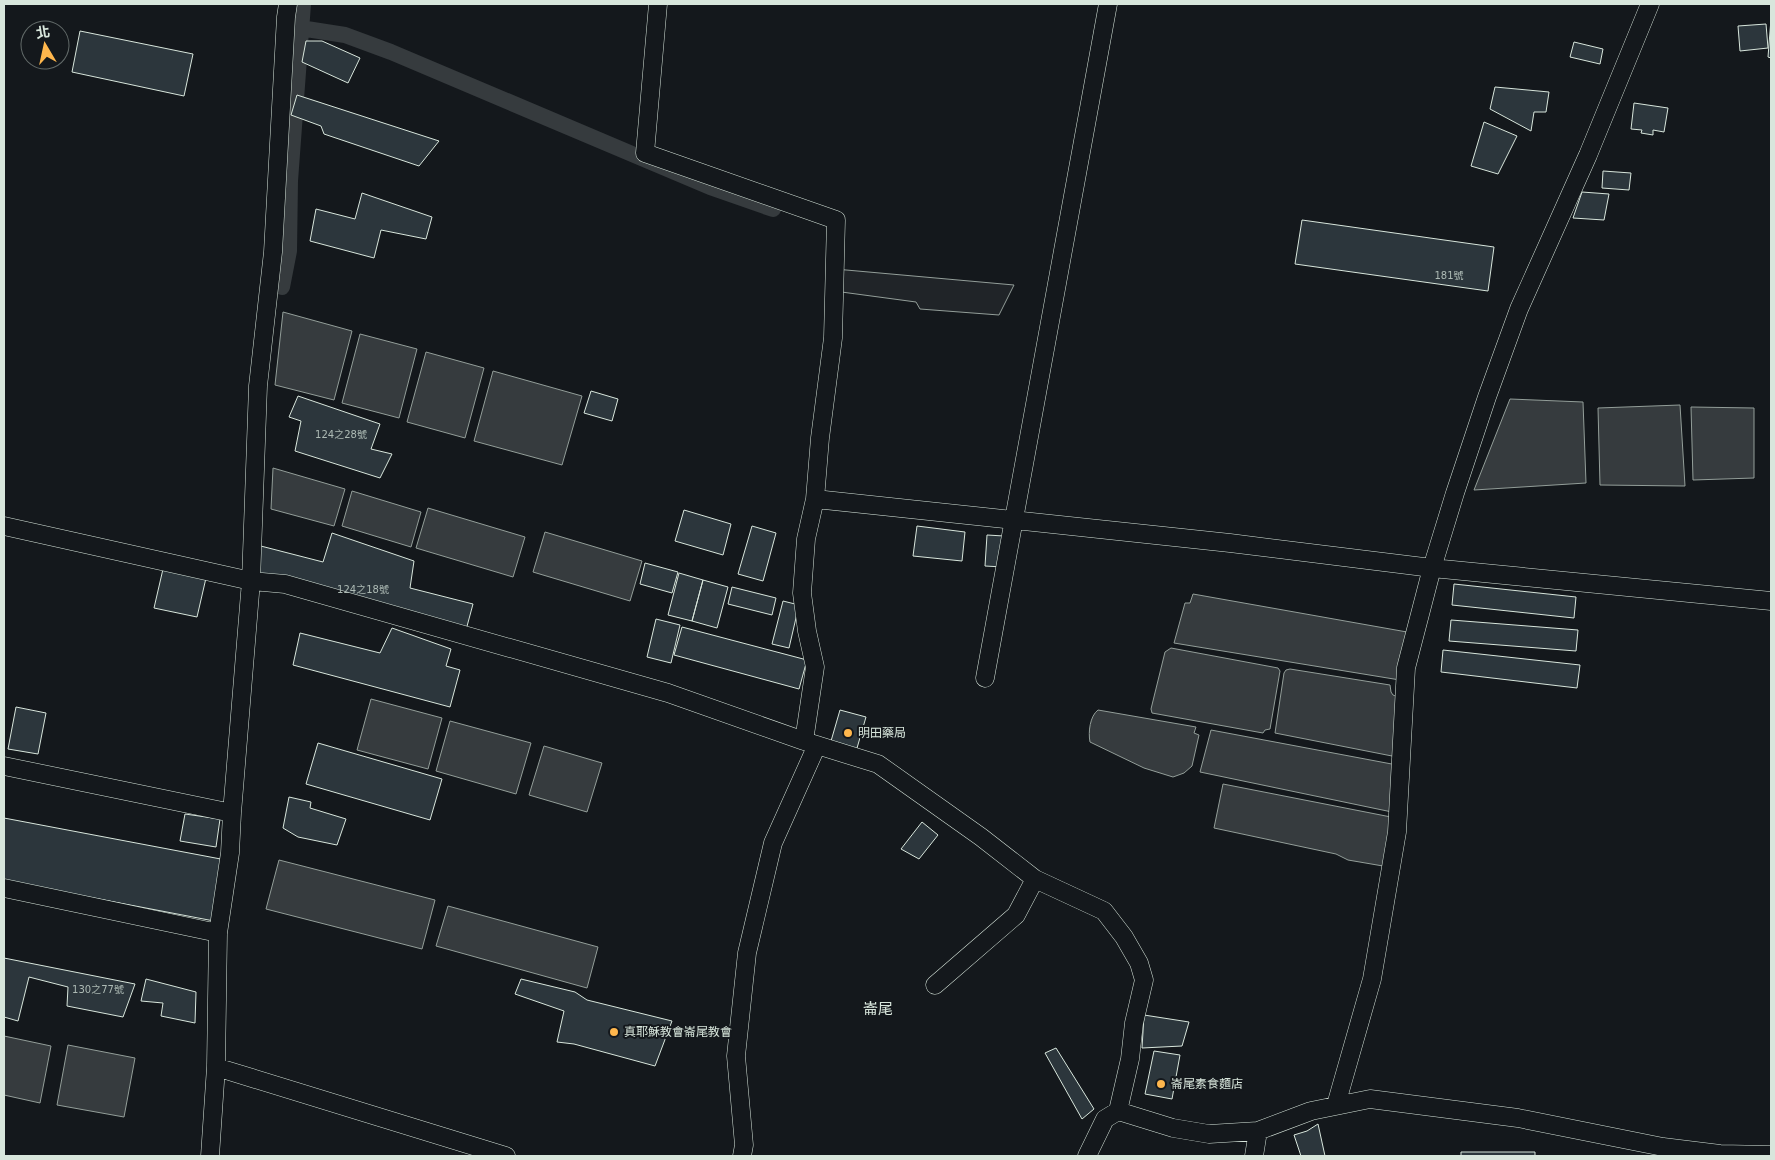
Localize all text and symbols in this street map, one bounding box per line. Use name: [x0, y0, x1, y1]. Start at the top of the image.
north arrow: [20, 20, 70, 70]
text: 北: [35, 23, 51, 41]
house number: 181號: [1434, 270, 1464, 281]
house number: 124之28號: [315, 429, 367, 440]
house number: 124之18號: [337, 584, 389, 595]
place label: 明田藥局: [858, 726, 906, 740]
marker: 明田藥局: [842, 727, 854, 739]
house number: 130之77號: [72, 984, 124, 995]
district label: 崙尾: [863, 1000, 893, 1018]
place label: 真耶穌教會崙尾教會: [624, 1025, 732, 1039]
marker: 真耶穌教會崙尾教會: [608, 1026, 620, 1038]
place label: 崙尾素食麵店: [1171, 1077, 1243, 1091]
marker: 崙尾素食麵店: [1155, 1078, 1167, 1090]

